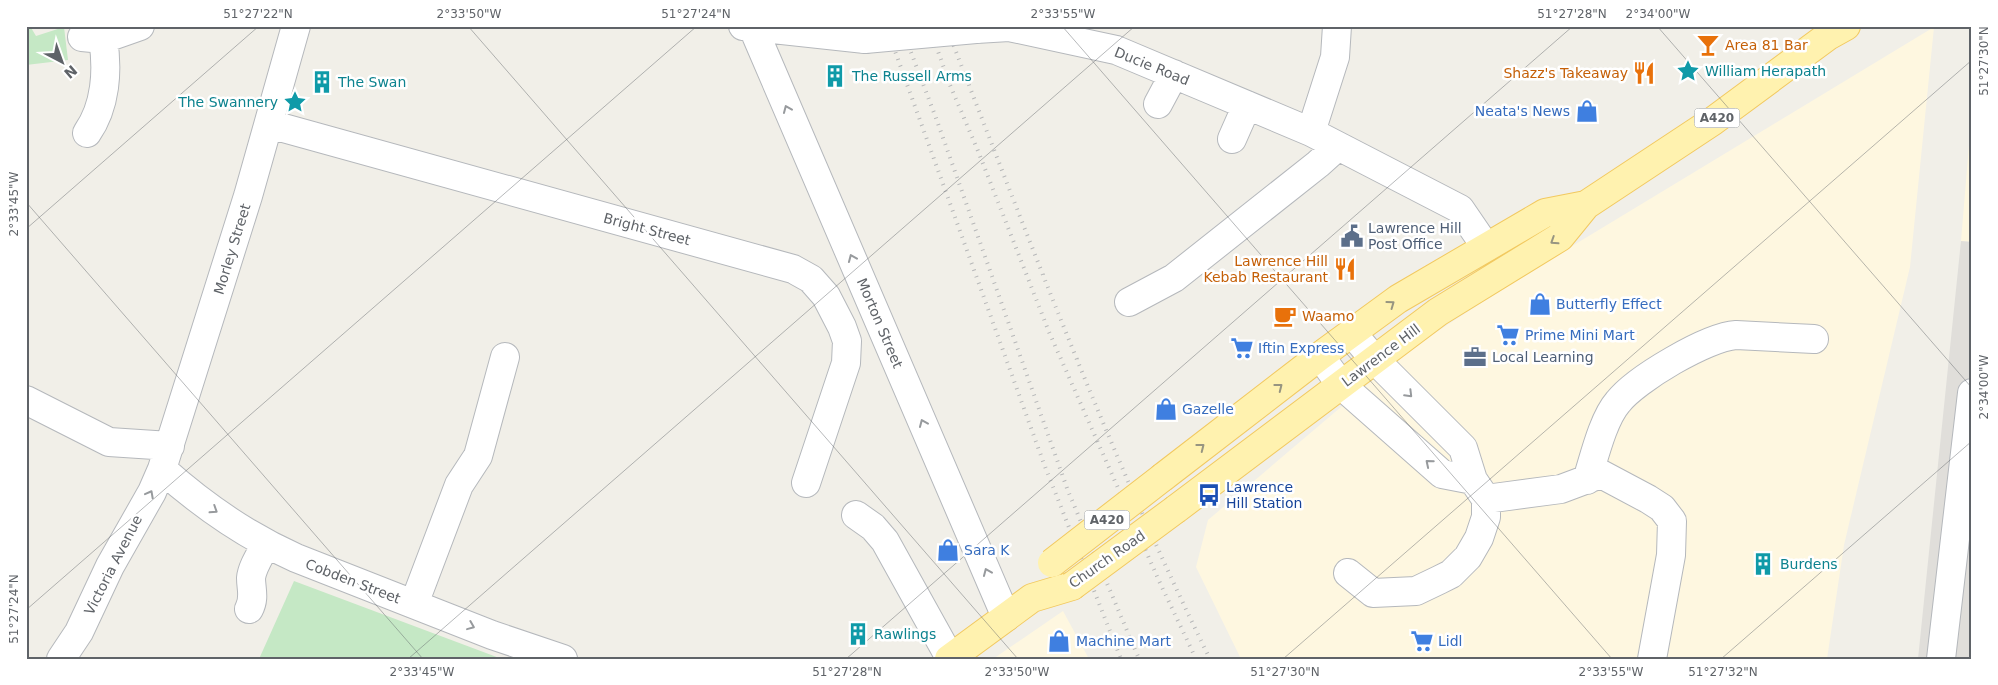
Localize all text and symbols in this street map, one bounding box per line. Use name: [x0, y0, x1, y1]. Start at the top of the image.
text: 51°27'22"N: [223, 7, 293, 21]
text: 2°33'50"W: [437, 7, 502, 21]
text: 51°27'24"N: [661, 7, 731, 21]
text: 2°33'55"W: [1031, 7, 1096, 21]
text: 51°27'28"N: [1537, 7, 1607, 21]
text: 2°34'00"W: [1626, 7, 1691, 21]
text: 51°27'30"N: [1977, 26, 1991, 96]
bar icon: Area 81 Bar: [1695, 32, 1721, 58]
place label: Area 81 Bar: [1725, 37, 1808, 53]
north arrow: [38, 38, 88, 88]
street label: Ducie Road: [1112, 44, 1192, 88]
place icon: William Herapath: [1675, 58, 1701, 84]
restaurant icon: Shazz's Takeaway: [1631, 60, 1657, 86]
text: N: [61, 62, 80, 82]
building icon: The Russell Arms: [822, 63, 848, 89]
place label: William Herapath: [1705, 63, 1826, 79]
place label: Shazz's Takeaway: [1503, 65, 1628, 81]
place label: The Russell Arms: [851, 68, 972, 84]
building icon: The Swan: [309, 69, 335, 95]
place label: The Swan: [337, 74, 406, 90]
place icon: The Swannery: [282, 89, 308, 115]
place label: The Swannery: [177, 94, 278, 110]
shop icon: Neata's News: [1574, 98, 1600, 124]
place label: Neata's News: [1475, 103, 1570, 119]
one-way arrow: [783, 105, 794, 114]
road number: A420: [1694, 109, 1740, 128]
text: 2°33'45"W: [7, 171, 21, 236]
street label: Morley Street: [211, 201, 254, 296]
street label: Bright Street: [602, 210, 693, 248]
place label: Lawrence Hill Post Office: [1368, 220, 1462, 252]
public building icon: Lawrence Hill Post Office: [1339, 223, 1365, 249]
one-way arrow: [1550, 235, 1559, 244]
place label: Lawrence Hill Kebab Restaurant: [1203, 253, 1329, 285]
one-way arrow: [847, 254, 858, 263]
restaurant icon: Lawrence Hill Kebab Restaurant: [1332, 256, 1358, 282]
street label: Morton Street: [854, 276, 906, 371]
shop icon: Butterfly Effect: [1527, 291, 1553, 317]
place label: Butterfly Effect: [1556, 296, 1662, 312]
one-way arrow: [1385, 301, 1395, 310]
cafe icon: Waamo: [1272, 303, 1298, 329]
place label: Waamo: [1302, 308, 1354, 324]
street label: Lawrence Hill: [1339, 320, 1423, 390]
supermarket icon: Prime Mini Mart: [1495, 322, 1521, 348]
place label: Prime Mini Mart: [1525, 327, 1635, 343]
supermarket icon: Iftin Express: [1229, 335, 1255, 361]
place label: Iftin Express: [1258, 340, 1344, 356]
office icon: Local Learning: [1462, 344, 1488, 370]
place label: Local Learning: [1492, 349, 1594, 365]
text: 2°34'00"W: [1977, 354, 1991, 419]
one-way arrow: [1273, 384, 1283, 393]
one-way arrow: [1403, 388, 1412, 397]
shop icon: Gazelle: [1153, 396, 1179, 422]
place label: Gazelle: [1182, 401, 1234, 417]
one-way arrow: [918, 419, 929, 428]
one-way arrow: [1195, 445, 1204, 453]
one-way arrow: [1426, 460, 1435, 468]
place label: Lawrence Hill Station: [1226, 479, 1302, 511]
bus stop icon: Lawrence Hill Station: [1196, 482, 1222, 508]
one-way arrow: [144, 490, 154, 499]
one-way arrow: [208, 504, 218, 513]
road number: A420: [1084, 510, 1130, 530]
street label: Victoria Avenue: [81, 513, 145, 617]
street label: Church Road: [1066, 527, 1148, 591]
shop icon: Sara K: [935, 537, 961, 563]
place label: Sara K: [964, 542, 1010, 558]
building icon: Burdens: [1750, 551, 1776, 577]
street label: Cobden Street: [303, 556, 403, 607]
place label: Burdens: [1780, 556, 1838, 572]
one-way arrow: [983, 568, 994, 577]
text: 51°27'24"N: [7, 574, 21, 644]
one-way arrow: [466, 621, 474, 631]
building icon: Rawlings: [845, 621, 871, 647]
place label: Rawlings: [874, 626, 936, 642]
shop icon: Machine Mart: [1046, 628, 1072, 654]
supermarket icon: Lidl: [1409, 628, 1435, 654]
place label: Machine Mart: [1076, 633, 1171, 649]
place label: Lidl: [1438, 633, 1462, 649]
text: 2°33'45"W: [390, 665, 455, 679]
text: 51°27'28"N: [812, 665, 882, 679]
text: 2°33'50"W: [985, 665, 1050, 679]
text: 51°27'30"N: [1250, 665, 1320, 679]
text: 2°33'55"W: [1579, 665, 1644, 679]
text: 51°27'32"N: [1688, 665, 1758, 679]

